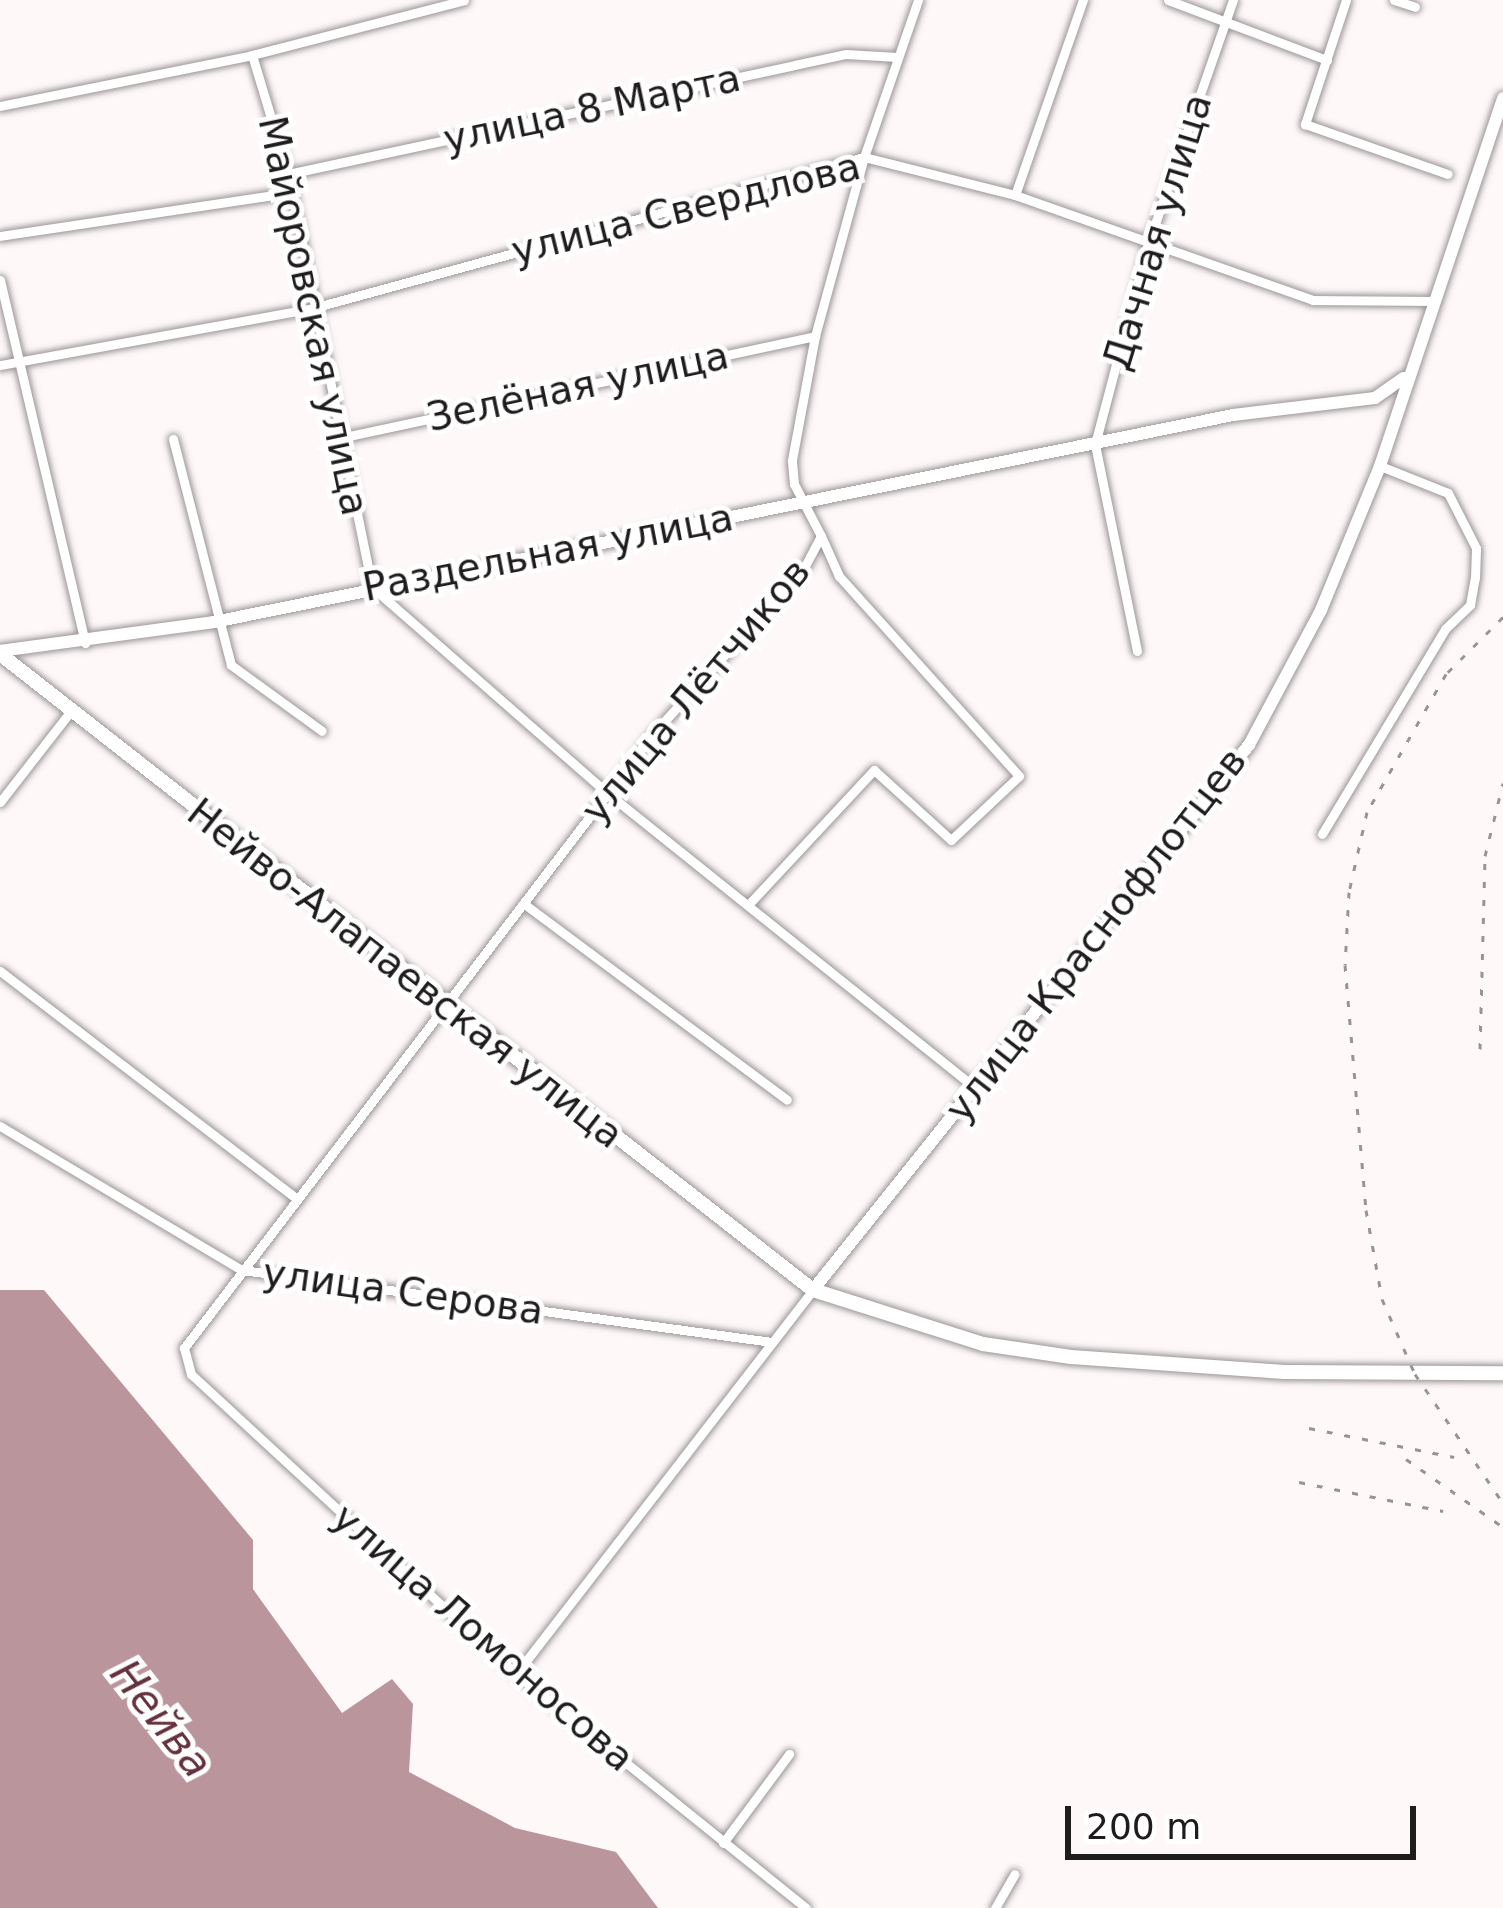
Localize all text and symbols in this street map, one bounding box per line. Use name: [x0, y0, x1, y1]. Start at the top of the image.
street label: улица 8 Марта: [439, 55, 745, 163]
street label: Дачная улица: [1094, 88, 1222, 376]
street label: Майоровская улица: [248, 112, 378, 520]
street label: улица Свердлова: [507, 143, 865, 275]
street label: Зелёная улица: [423, 332, 733, 442]
street label: Раздельная улица: [359, 494, 737, 612]
street label: улица Лётчиков: [572, 549, 820, 833]
street label: улица Краснофлотцев: [935, 739, 1257, 1131]
street label: Нейво-Алапаевская улица: [178, 789, 632, 1159]
street label: улица Серова: [260, 1249, 546, 1335]
street label: улица Ломоносова: [323, 1494, 643, 1782]
water label: Нейва: [100, 1650, 222, 1788]
scale bar: [1071, 1782, 1422, 1856]
text: 200 m: [1086, 1806, 1201, 1847]

